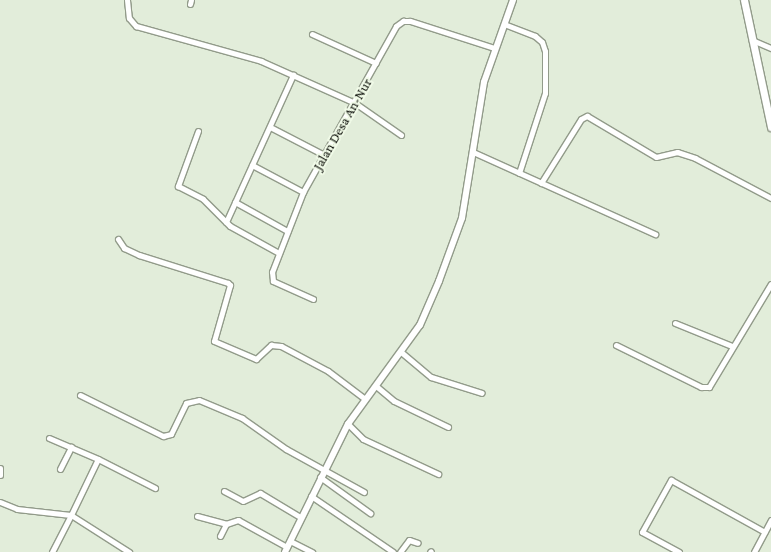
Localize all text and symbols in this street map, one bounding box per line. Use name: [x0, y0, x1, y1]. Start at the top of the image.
street label: Jalan Desa An-Nur: [309, 75, 375, 173]

